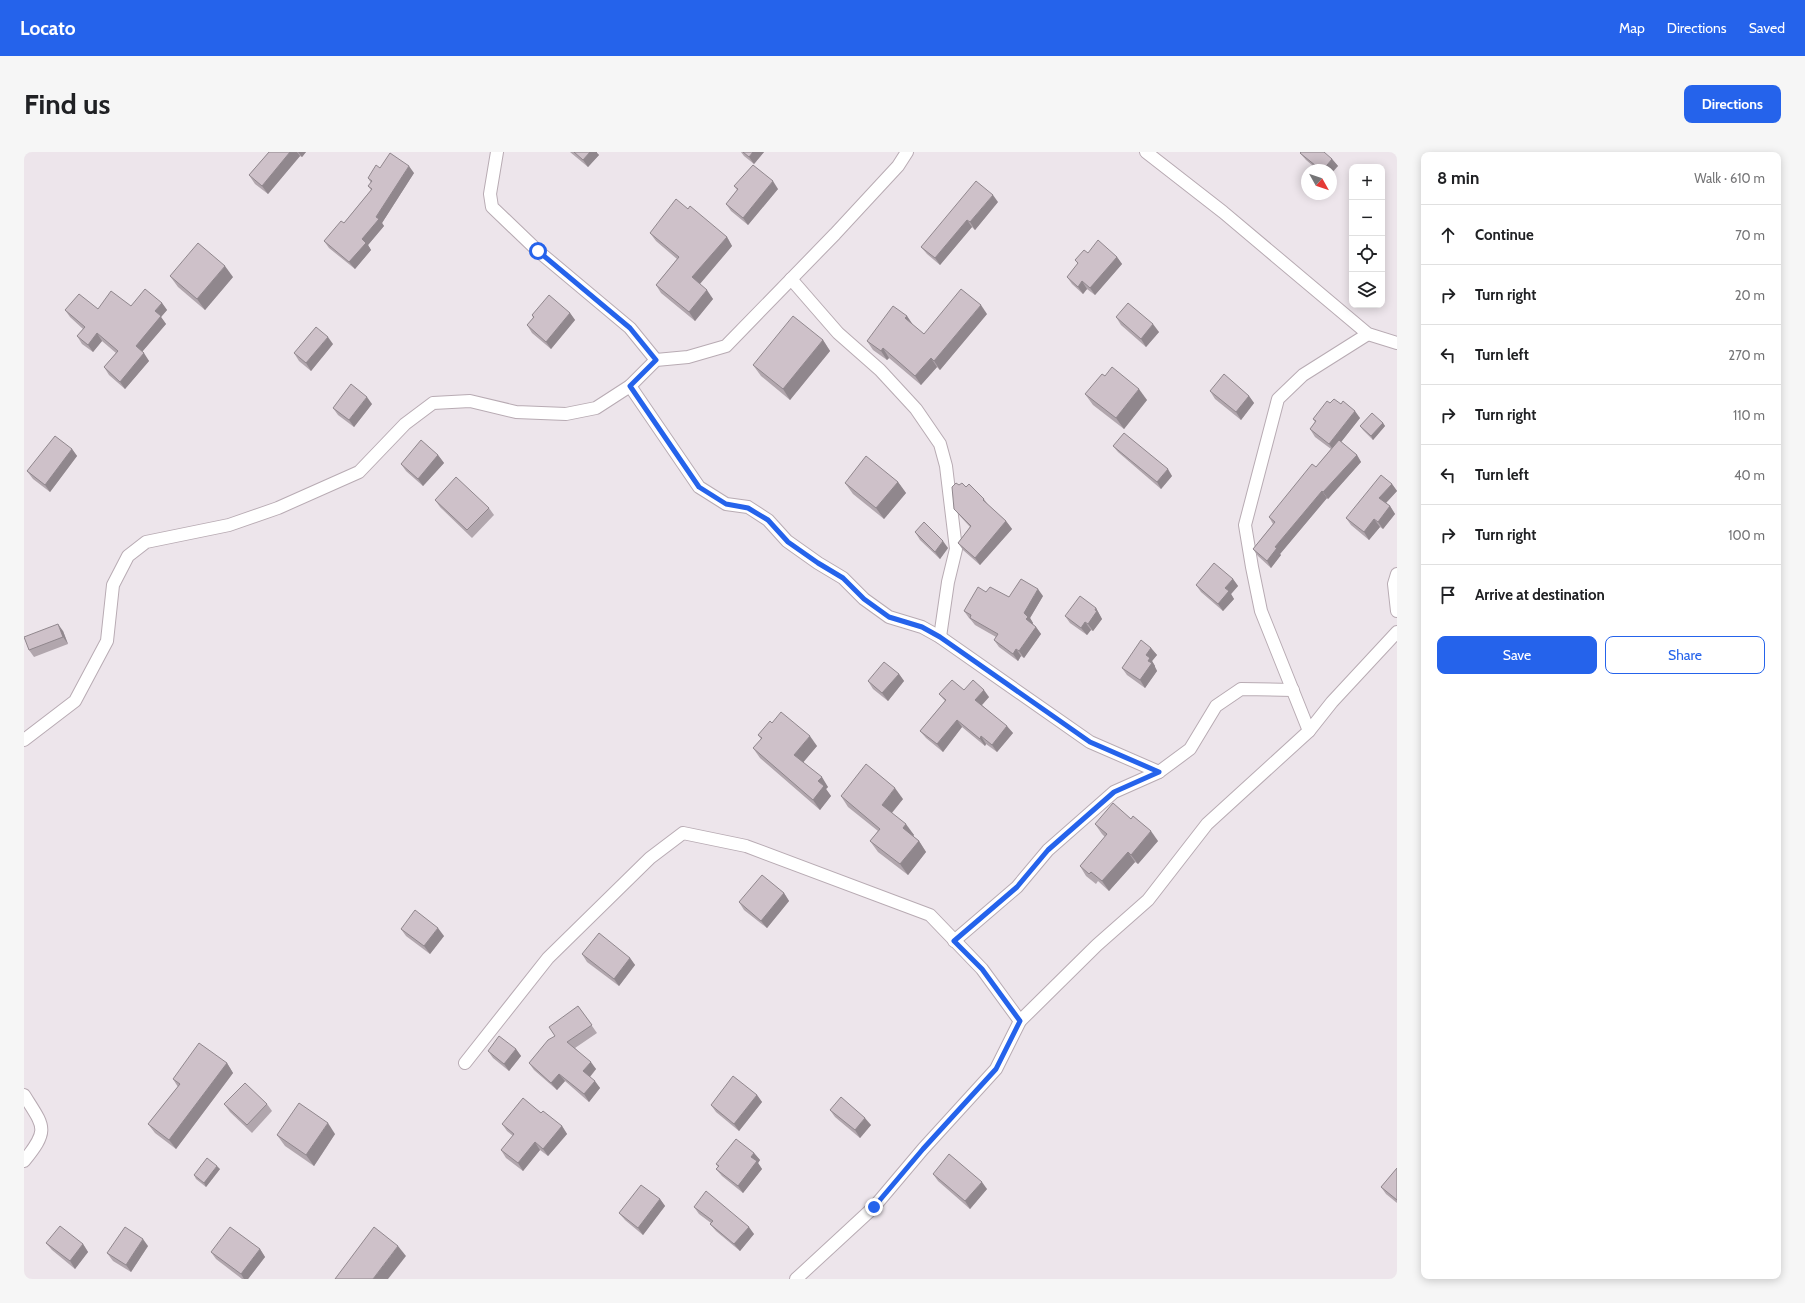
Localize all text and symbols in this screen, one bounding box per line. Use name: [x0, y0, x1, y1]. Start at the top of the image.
text: Locato: [20, 17, 76, 40]
text: Map: [1619, 19, 1645, 37]
text: Directions: [1667, 19, 1727, 37]
text: Saved: [1749, 19, 1785, 37]
button: Directions: [1684, 85, 1781, 123]
text: Find us: [24, 87, 110, 121]
north arrow: [1301, 164, 1337, 200]
map controls: [1349, 164, 1385, 308]
button: +: [1349, 164, 1385, 200]
text: 8 min: [1437, 168, 1479, 188]
text: Walk · 610 m: [1694, 170, 1765, 186]
button: −: [1349, 200, 1385, 236]
icon: ahead: [1437, 224, 1459, 246]
text: Continue: [1475, 226, 1534, 244]
text: 70 m: [1735, 227, 1765, 243]
button: locate: [1349, 236, 1385, 272]
route start: [529, 242, 547, 260]
button: layers: [1349, 272, 1385, 308]
icon: right: [1437, 284, 1459, 306]
text: Turn right: [1475, 286, 1536, 304]
text: 20 m: [1735, 287, 1765, 303]
icon: left: [1437, 344, 1459, 366]
text: Turn left: [1475, 346, 1529, 364]
text: 270 m: [1728, 347, 1765, 363]
icon: right: [1437, 404, 1459, 426]
text: Turn right: [1475, 406, 1536, 424]
text: 110 m: [1733, 407, 1765, 423]
icon: left: [1437, 464, 1459, 486]
text: Turn left: [1475, 466, 1529, 484]
text: 40 m: [1734, 467, 1765, 483]
icon: right: [1437, 524, 1459, 546]
text: Turn right: [1475, 526, 1536, 544]
text: 100 m: [1728, 527, 1765, 543]
icon: arrive: [1437, 584, 1459, 606]
text: Arrive at destination: [1475, 586, 1605, 604]
button: Save: [1437, 636, 1597, 674]
button: Share: [1605, 636, 1765, 674]
route end: [865, 1198, 883, 1216]

